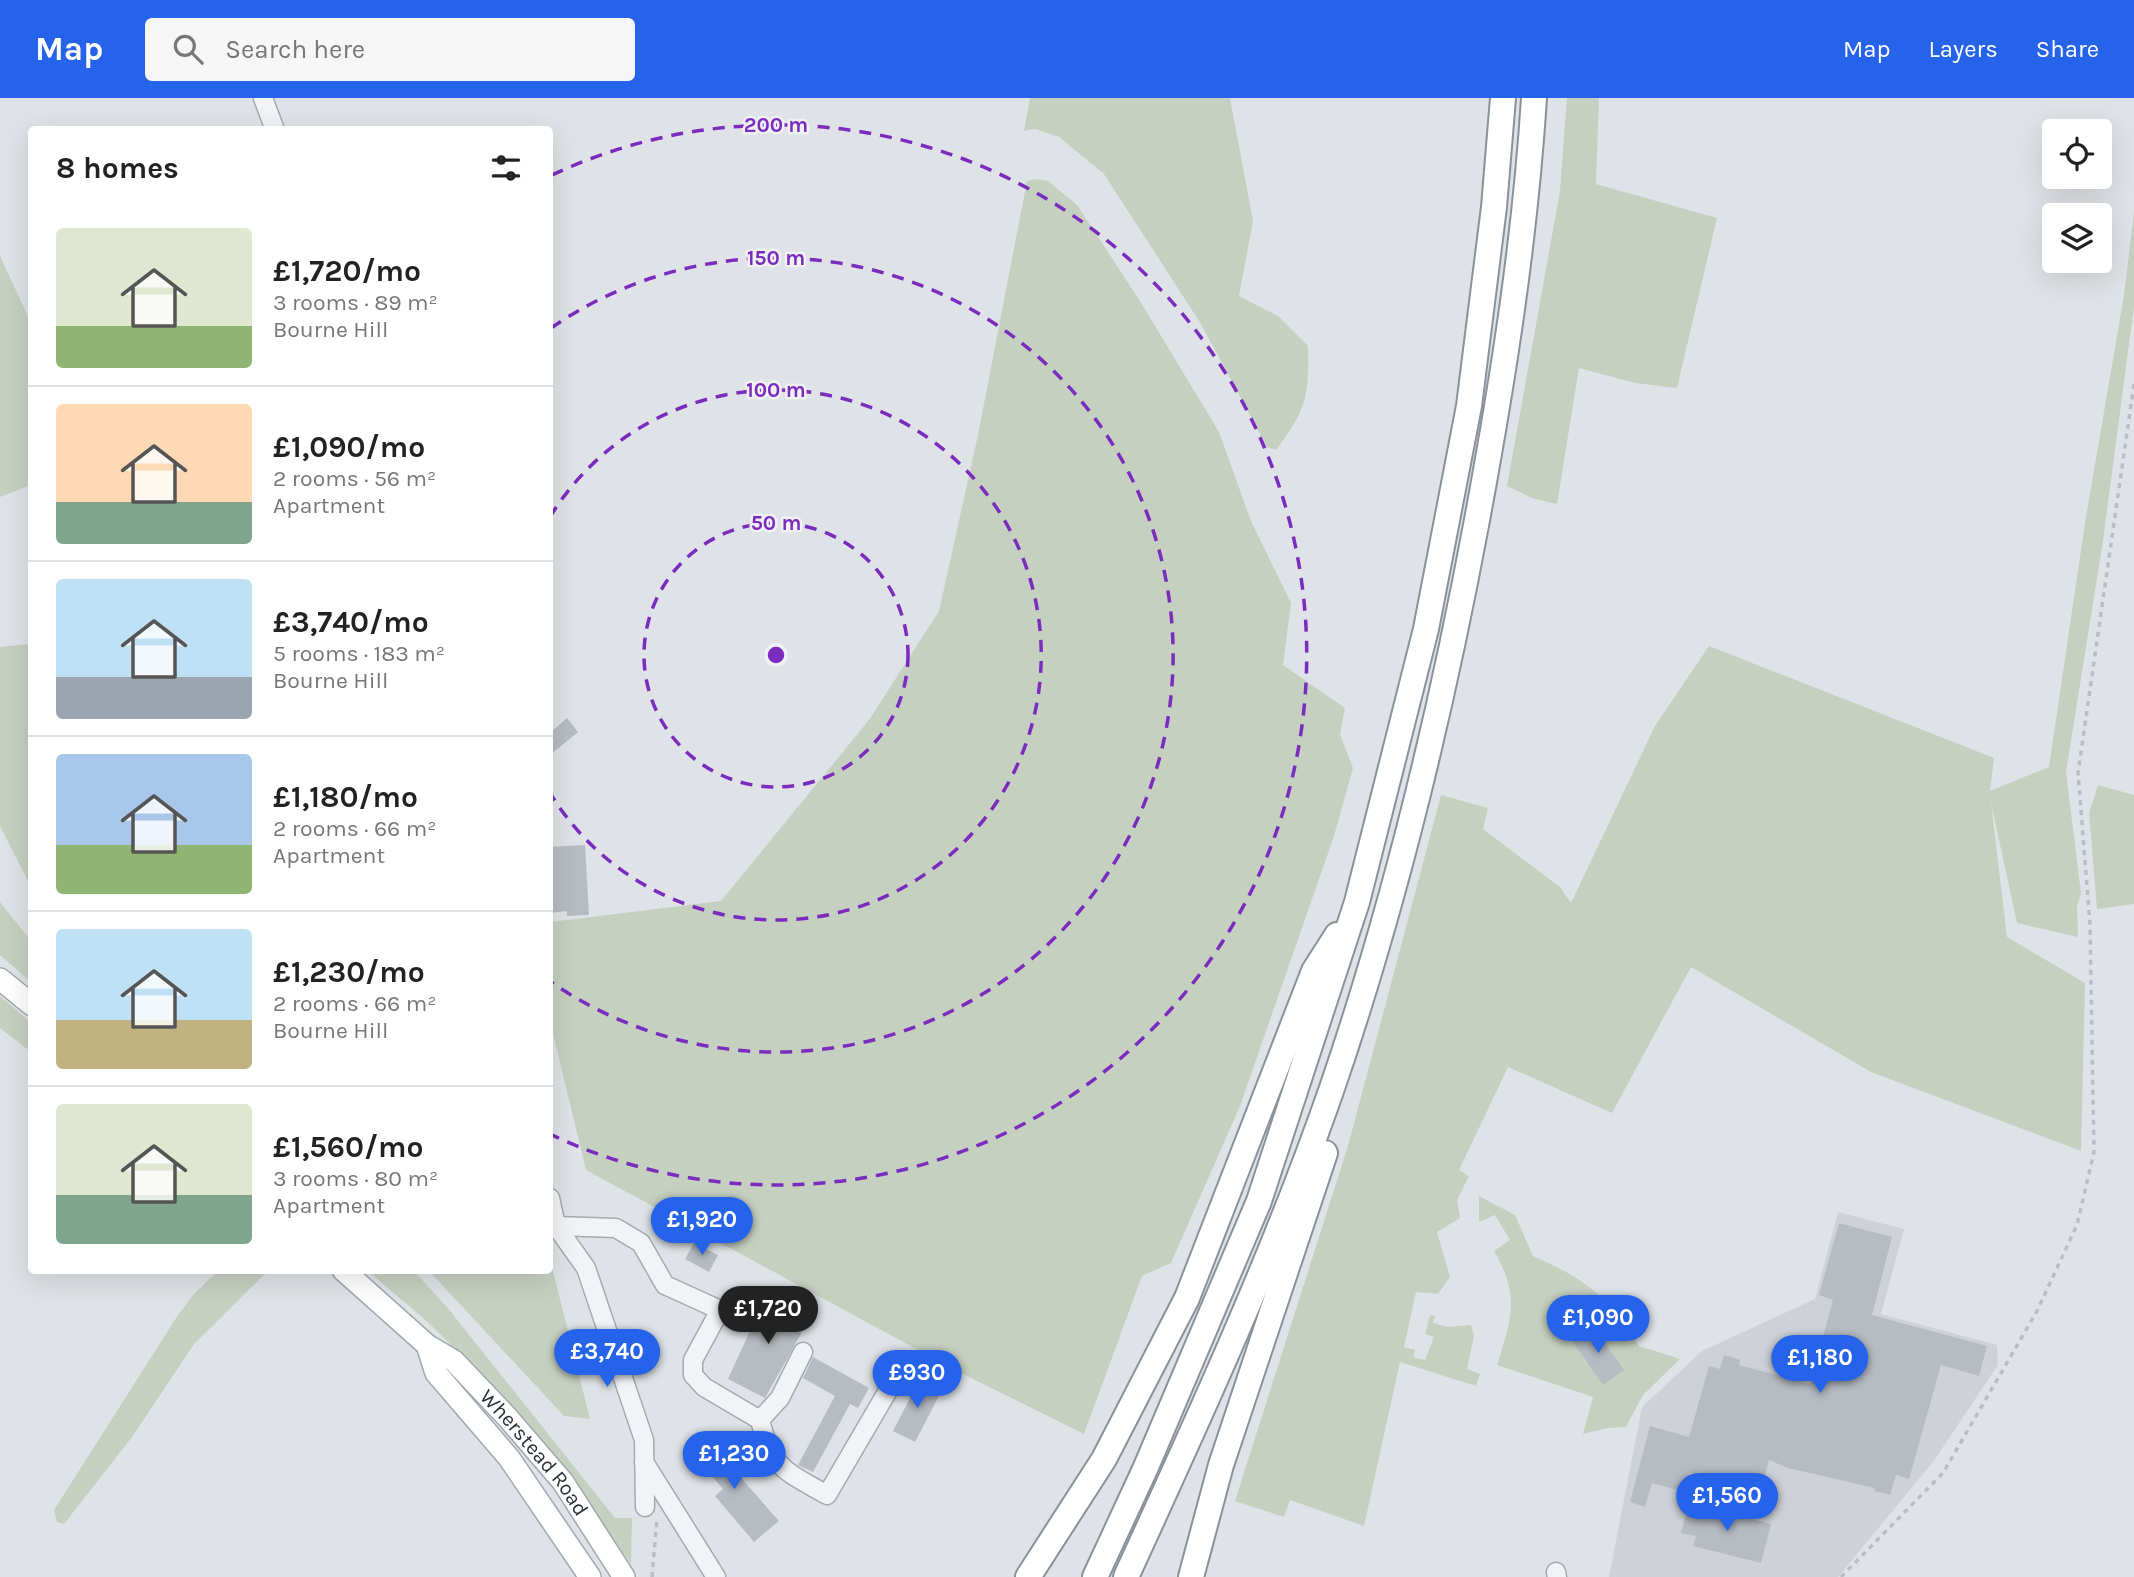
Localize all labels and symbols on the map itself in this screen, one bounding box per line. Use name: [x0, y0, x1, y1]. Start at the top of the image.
text: 200 m: [744, 113, 808, 137]
text: 150 m: [747, 246, 805, 270]
text: 100 m: [746, 378, 806, 402]
text: 50 m: [751, 511, 801, 535]
centre of rings: [764, 643, 788, 667]
pin: £1,920: [645, 1198, 759, 1257]
pin: £1,720: [711, 1286, 825, 1346]
pin: £1,090: [1541, 1296, 1655, 1355]
pin: £3,740: [550, 1330, 664, 1389]
pin: £1,180: [1763, 1336, 1877, 1395]
pin: £930: [876, 1350, 958, 1410]
street label: Wherstead Road: [475, 1384, 593, 1520]
pin: £1,230: [677, 1432, 791, 1491]
pin: £1,560: [1670, 1474, 1784, 1533]

